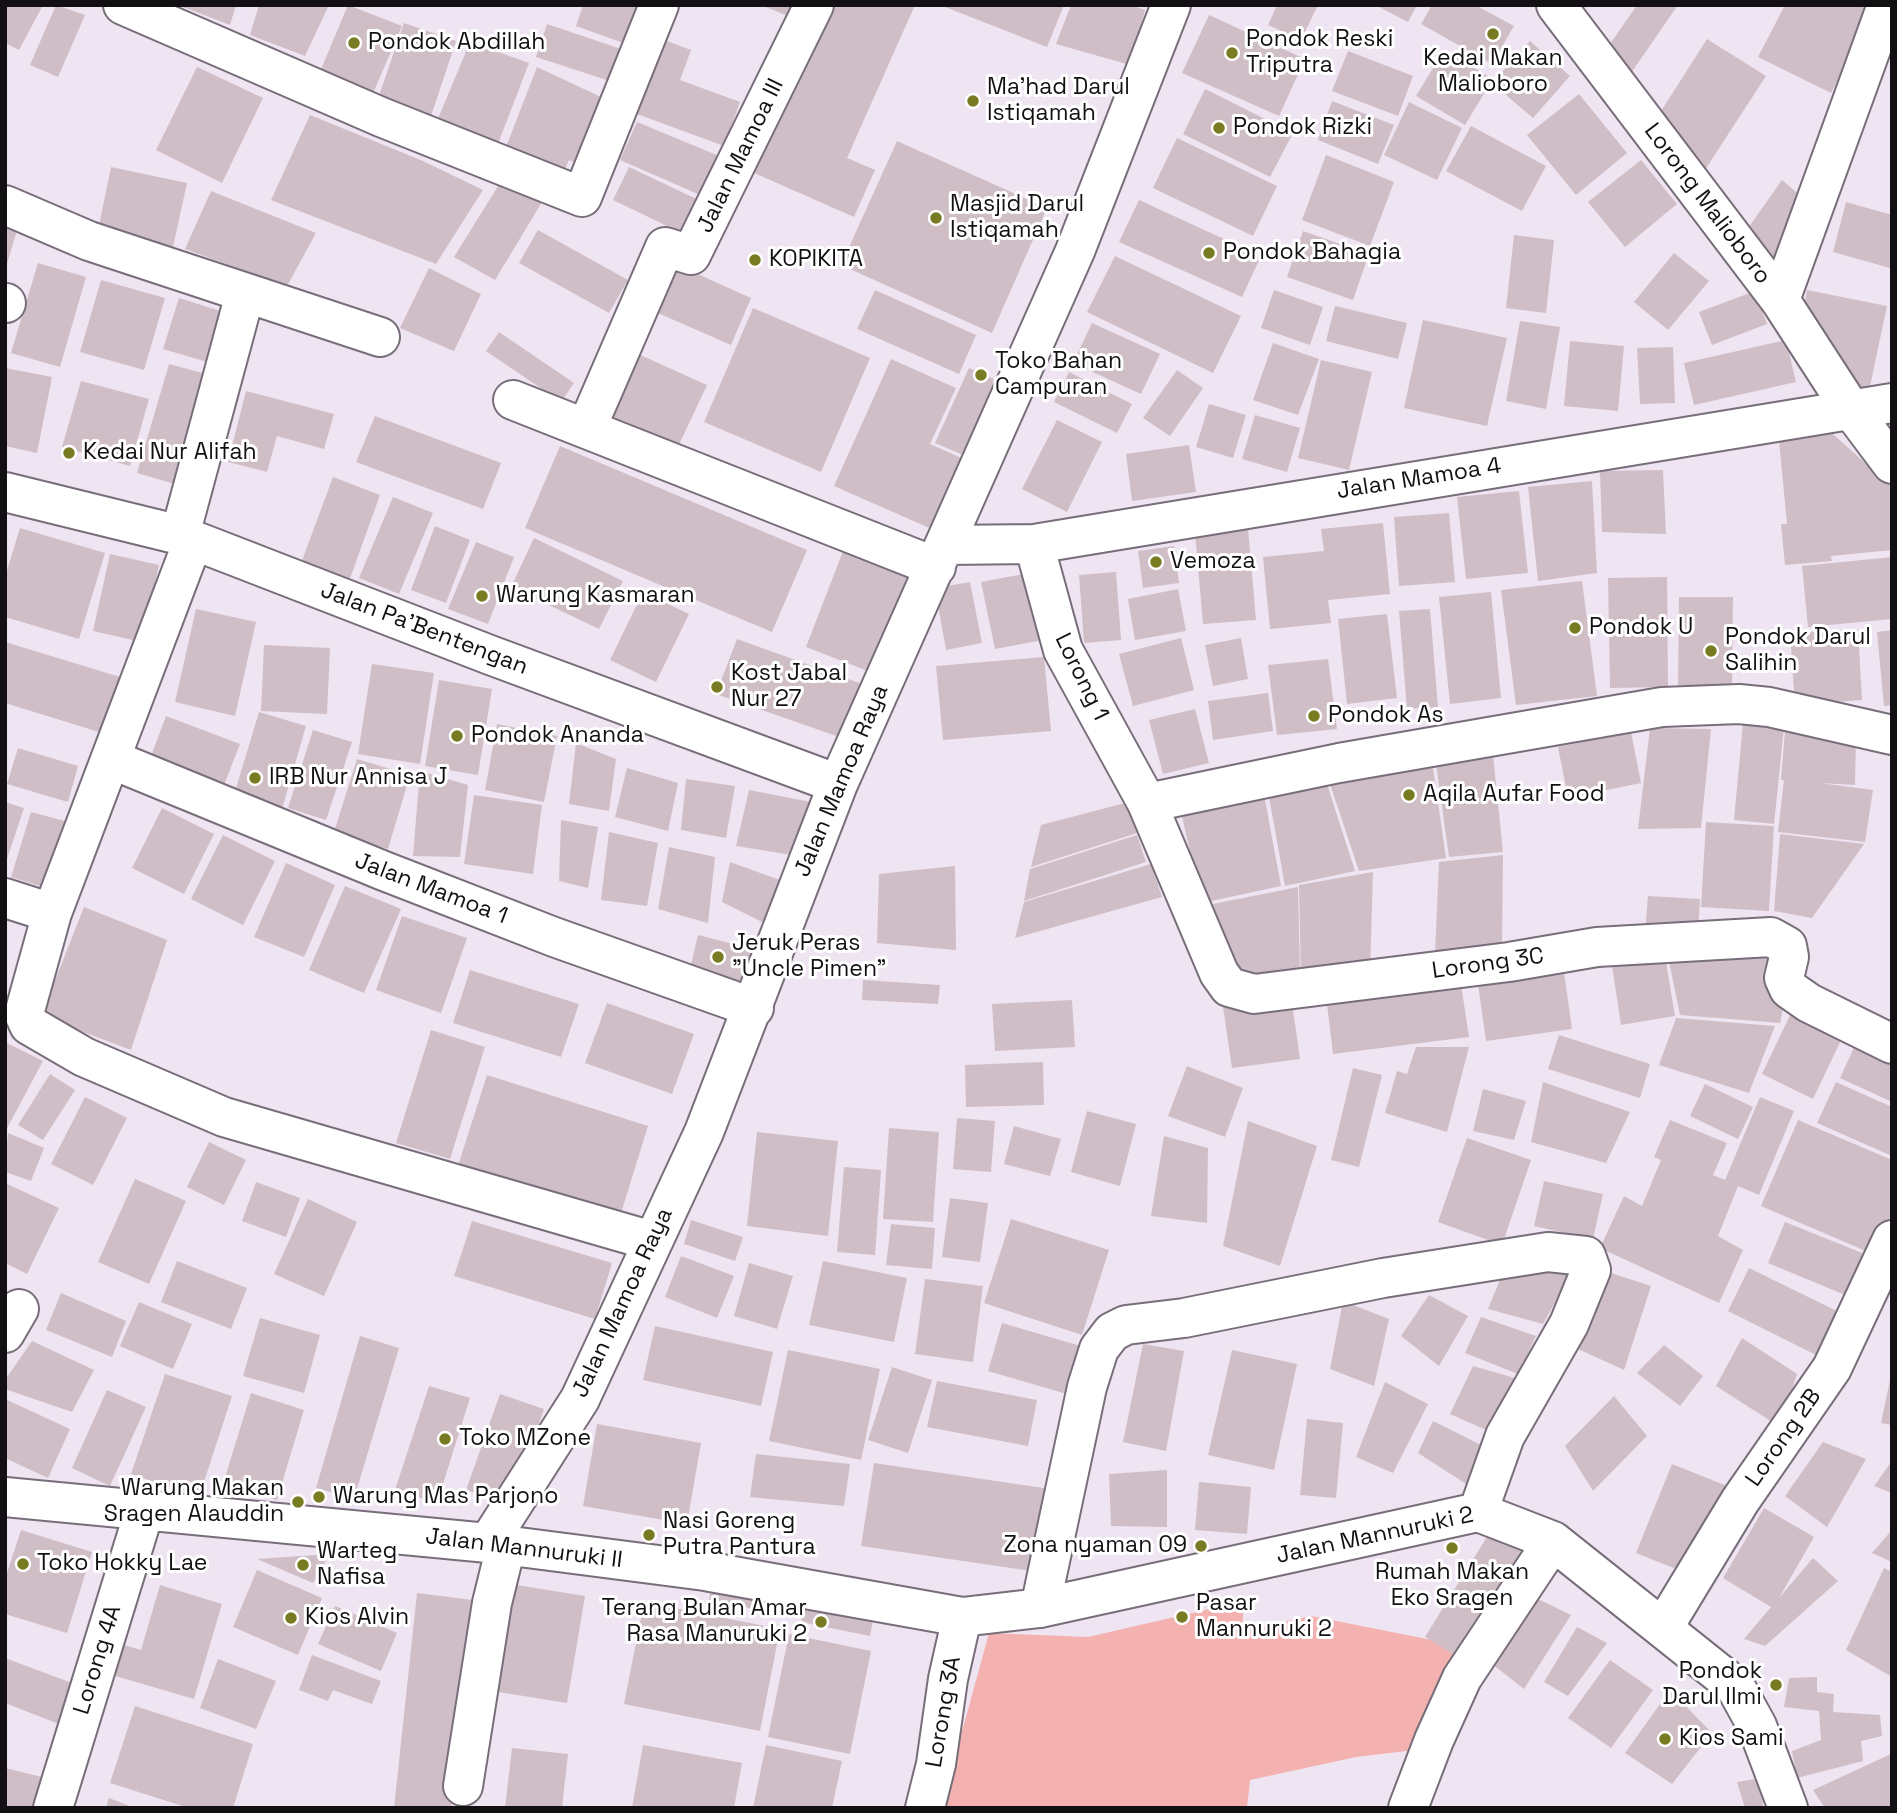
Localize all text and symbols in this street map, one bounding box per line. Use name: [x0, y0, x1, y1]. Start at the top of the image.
place label: Pondok Reski Triputra: [1246, 26, 1393, 80]
marker: Kedai Makan Malioboro: [1485, 26, 1501, 42]
place label: Pondok Abdillah: [368, 29, 545, 57]
marker: Pondok Abdillah: [346, 35, 362, 51]
marker: Pondok Reski Triputra: [1224, 45, 1240, 61]
place label: Kedai Makan Malioboro: [1423, 45, 1563, 99]
street label: Jalan Mamoa III: [692, 74, 790, 238]
place label: Ma'had Darul Istiqamah: [987, 74, 1130, 128]
marker: Ma'had Darul Istiqamah: [965, 93, 981, 109]
place label: Pondok Rizki: [1233, 114, 1372, 142]
street label: Lorong Malioboro: [1638, 118, 1776, 290]
marker: Pondok Rizki: [1211, 120, 1227, 136]
place label: Masjid Darul Istiqamah: [950, 191, 1084, 245]
marker: Masjid Darul Istiqamah: [928, 210, 944, 226]
place label: Pondok Bahagia: [1223, 239, 1401, 267]
marker: Pondok Bahagia: [1201, 245, 1217, 261]
place label: KOPIKITA: [769, 246, 863, 274]
marker: KOPIKITA: [747, 252, 763, 268]
place label: Toko Bahan Campuran: [995, 348, 1122, 402]
marker: Toko Bahan Campuran: [973, 367, 989, 383]
place label: Kedai Nur Alifah: [83, 439, 257, 467]
marker: Kedai Nur Alifah: [61, 445, 77, 461]
street label: Jalan Mamoa 4: [1335, 452, 1503, 506]
place label: Vemoza: [1170, 548, 1256, 576]
marker: Vemoza: [1148, 554, 1164, 570]
street label: Jalan Pa'Bentengan: [317, 577, 531, 681]
place label: Warung Kasmaran: [496, 582, 695, 610]
marker: Warung Kasmaran: [474, 588, 490, 604]
place label: Pondok U: [1589, 614, 1693, 642]
marker: Pondok U: [1567, 620, 1583, 636]
place label: Pondok Darul Salihin: [1725, 624, 1871, 678]
street label: Lorong 1: [1048, 629, 1114, 725]
marker: Pondok Darul Salihin: [1703, 643, 1719, 659]
place label: Kost Jabal Nur 27: [731, 660, 847, 714]
marker: Kost Jabal Nur 27: [709, 679, 725, 695]
street label: Jalan Mamoa Raya: [789, 681, 895, 881]
place label: Pondok As: [1328, 702, 1444, 730]
marker: Pondok As: [1306, 708, 1322, 724]
place label: Pondok Ananda: [471, 722, 644, 750]
marker: Pondok Ananda: [449, 728, 465, 744]
place label: IRB Nur Annisa J: [269, 764, 447, 792]
marker: IRB Nur Annisa J: [247, 770, 263, 786]
place label: Aqila Aufar Food: [1423, 781, 1605, 809]
marker: Aqila Aufar Food: [1401, 787, 1417, 803]
street label: Jalan Mamoa 1: [351, 847, 511, 931]
place label: Jeruk Peras "Uncle Pimen": [732, 930, 886, 984]
street label: Lorong 3C: [1430, 942, 1546, 986]
marker: Jeruk Peras "Uncle Pimen": [710, 949, 726, 965]
street label: Jalan Mamoa Raya: [567, 1204, 679, 1402]
street label: Lorong 2B: [1740, 1384, 1828, 1492]
place label: Toko MZone: [459, 1425, 591, 1453]
marker: Toko MZone: [437, 1431, 453, 1447]
place label: Warung Makan Sragen Alauddin: [104, 1475, 284, 1529]
place label: Warung Mas Parjono: [333, 1483, 558, 1511]
marker: Warung Mas Parjono: [311, 1489, 327, 1505]
marker: Warung Makan Sragen Alauddin: [290, 1494, 306, 1510]
street label: Jalan Mannuruki 2: [1274, 1502, 1476, 1570]
place label: Nasi Goreng Putra Pantura: [663, 1508, 816, 1562]
street label: Jalan Mannuruki II: [424, 1523, 624, 1575]
marker: Nasi Goreng Putra Pantura: [641, 1527, 657, 1543]
place label: Zona nyaman 09: [1004, 1532, 1187, 1560]
place label: Warteg Nafisa: [317, 1538, 397, 1592]
marker: Zona nyaman 09: [1193, 1538, 1209, 1554]
marker: Rumah Makan Eko Sragen: [1444, 1540, 1460, 1556]
place label: Toko Hokky Lae: [37, 1550, 207, 1578]
marker: Toko Hokky Lae: [15, 1556, 31, 1572]
marker: Warteg Nafisa: [295, 1557, 311, 1573]
place label: Rumah Makan Eko Sragen: [1375, 1559, 1529, 1613]
place label: Pasar Mannuruki 2: [1196, 1590, 1332, 1644]
place label: Terang Bulan Amar Rasa Manuruki 2: [602, 1595, 807, 1649]
street label: Lorong 4A: [68, 1602, 128, 1718]
place label: Kios Alvin: [305, 1604, 409, 1632]
marker: Pasar Mannuruki 2: [1174, 1609, 1190, 1625]
marker: Kios Alvin: [283, 1610, 299, 1626]
marker: Terang Bulan Amar Rasa Manuruki 2: [813, 1614, 829, 1630]
street label: Lorong 3A: [921, 1654, 967, 1770]
place label: Pondok Darul Ilmi: [1663, 1658, 1762, 1712]
marker: Pondok Darul Ilmi: [1768, 1677, 1784, 1693]
place label: Kios Sami: [1679, 1725, 1784, 1753]
marker: Kios Sami: [1657, 1731, 1673, 1747]

